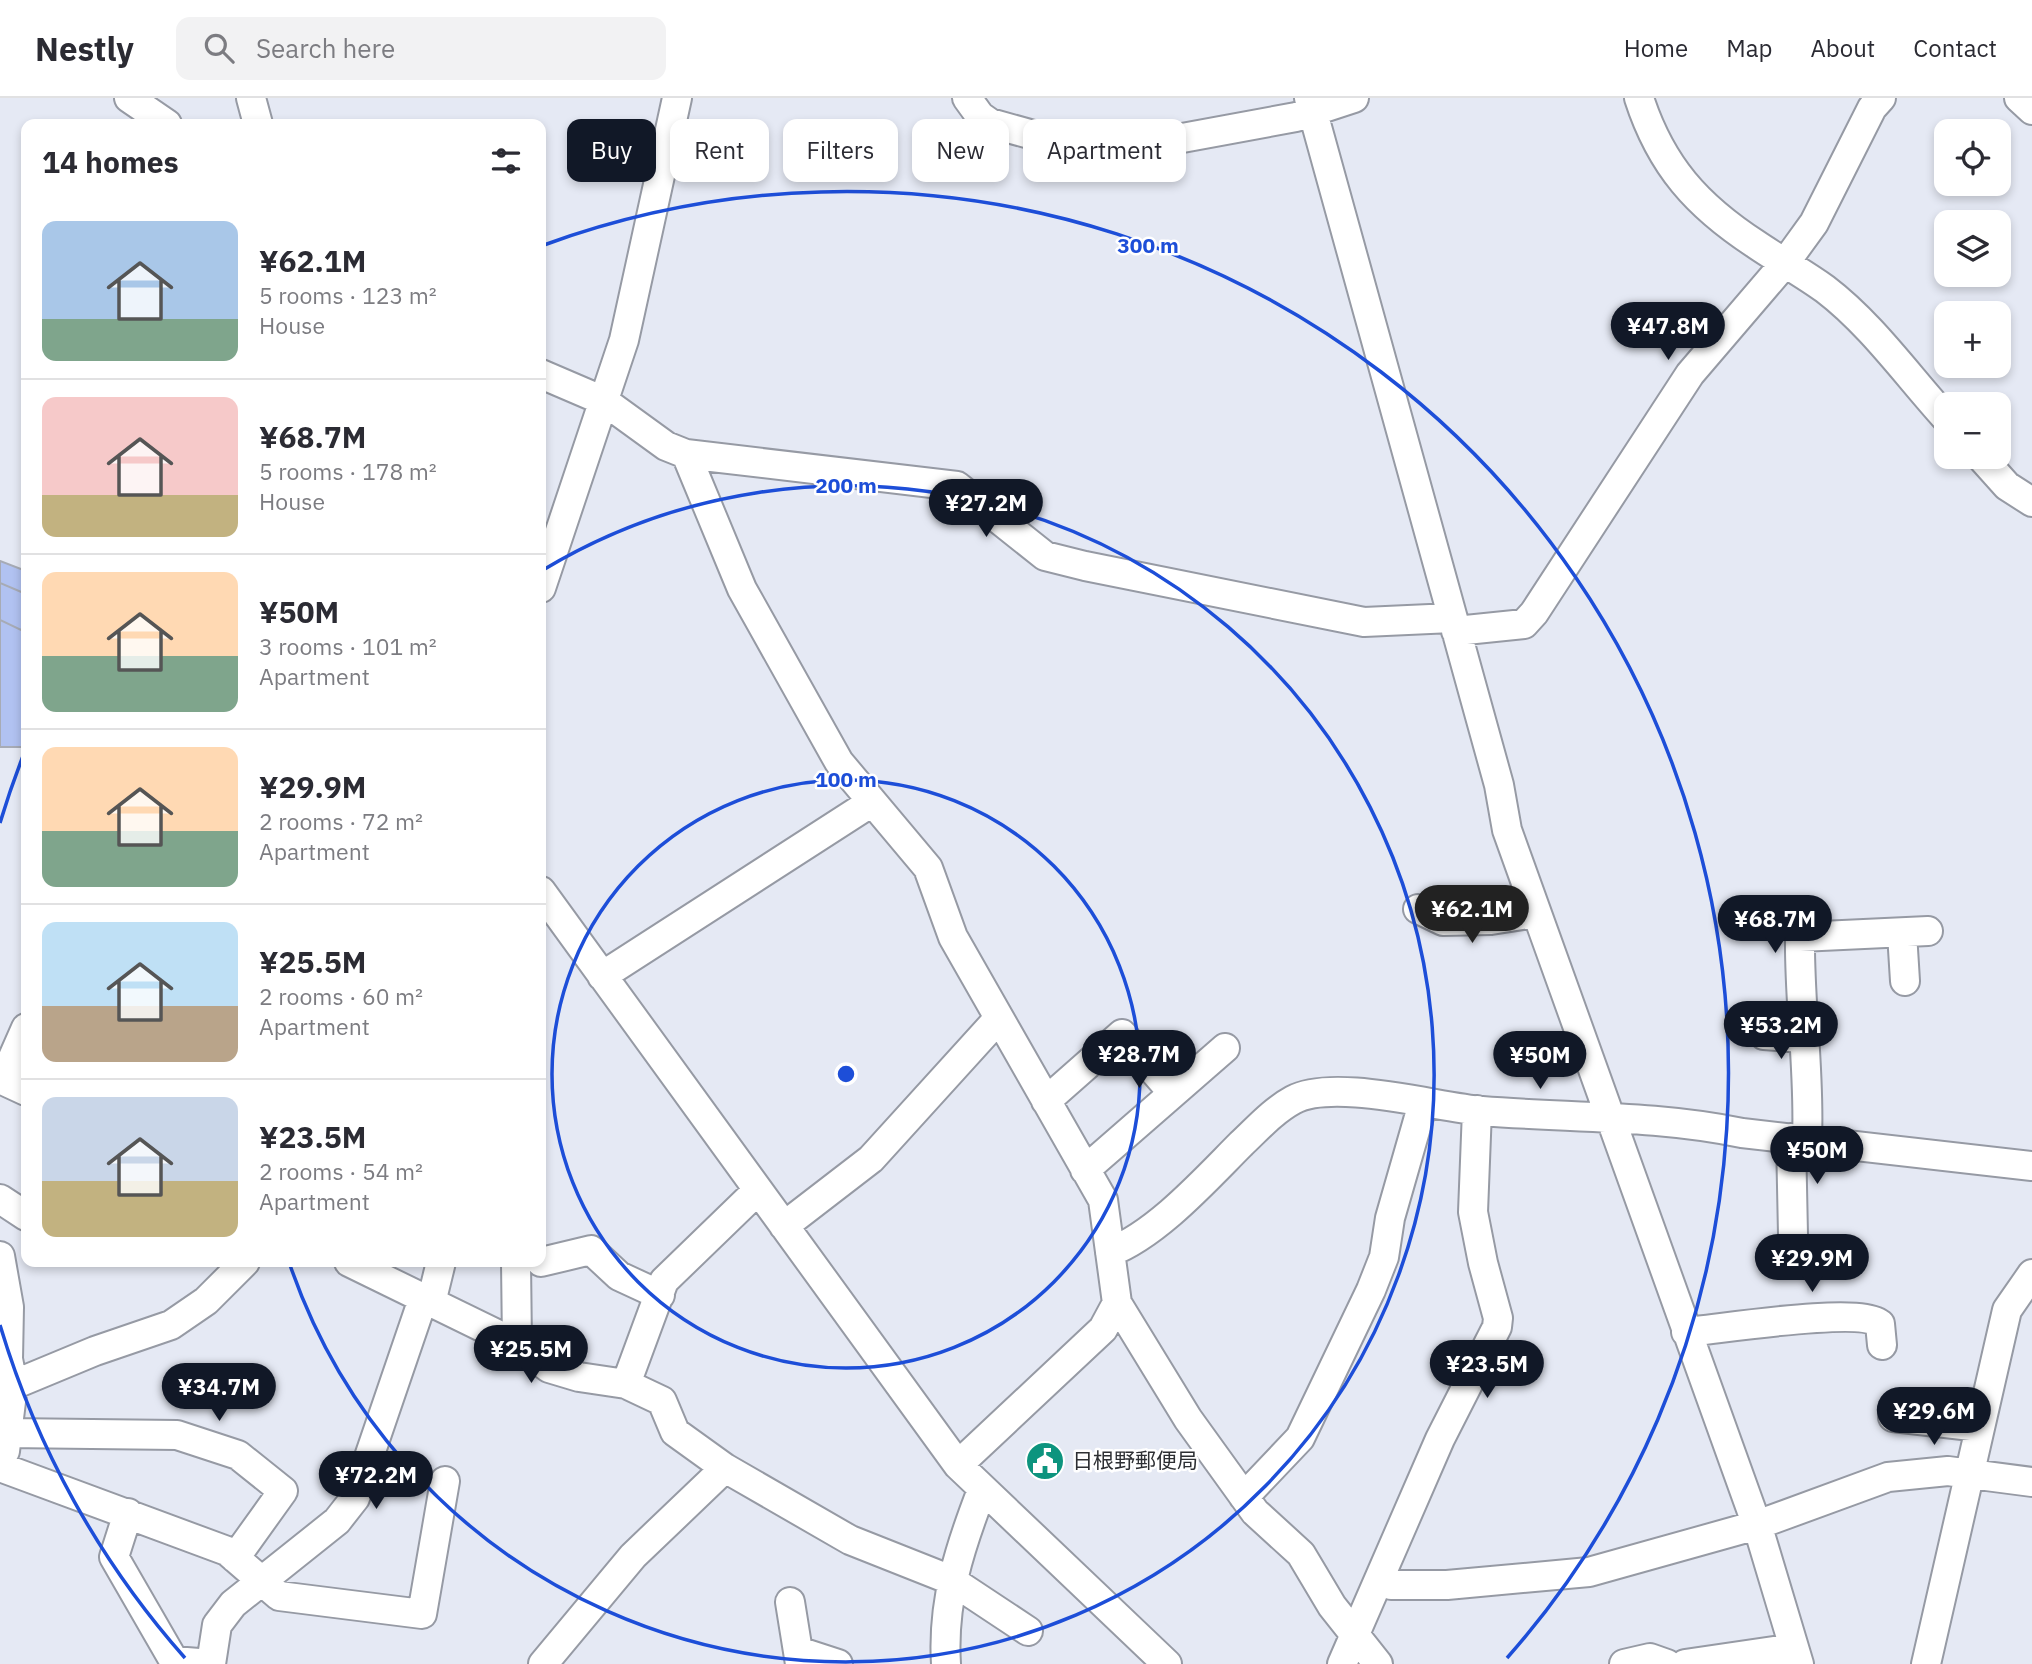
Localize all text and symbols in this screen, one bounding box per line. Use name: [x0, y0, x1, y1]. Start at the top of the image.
search box: [176, 17, 666, 80]
text: Nestly: [35, 27, 134, 70]
icon: search: [200, 29, 238, 67]
text: Search here: [256, 31, 395, 65]
text: Home: [1624, 32, 1688, 64]
text: Map: [1726, 32, 1772, 64]
text: About: [1810, 32, 1875, 64]
text: Contact: [1913, 32, 1997, 64]
chip: Buy: [567, 119, 656, 182]
chip: Rent: [670, 119, 769, 182]
chip: Filters: [783, 119, 898, 182]
chip: New: [912, 119, 1009, 182]
chip: Apartment: [1023, 119, 1186, 182]
map controls: [1934, 119, 2011, 469]
button: locate: [1934, 119, 2011, 196]
text: 14 homes: [42, 142, 179, 181]
icon: filters: [487, 142, 525, 180]
button: layers: [1934, 210, 2011, 287]
text: 300 m: [1117, 231, 1179, 259]
text: ¥62.1M: [259, 241, 366, 280]
icon: home: [98, 249, 182, 333]
text: 5 rooms · 123 m²: [259, 280, 437, 310]
button: +: [1934, 301, 2011, 378]
pin: ¥47.8M: [1611, 302, 1725, 362]
text: House: [259, 310, 325, 340]
text: ¥47.8M: [1627, 310, 1709, 340]
button: −: [1934, 392, 2011, 469]
text: ¥68.7M: [259, 417, 366, 456]
icon: home: [98, 425, 182, 509]
text: 5 rooms · 178 m²: [259, 456, 437, 486]
text: 200 m: [815, 471, 877, 499]
pin: ¥27.2M: [929, 480, 1043, 539]
text: House: [259, 486, 325, 516]
text: ¥27.2M: [945, 487, 1027, 517]
text: ¥50M: [259, 592, 339, 631]
icon: home: [98, 600, 182, 684]
text: 3 rooms · 101 m²: [259, 631, 437, 661]
text: Apartment: [259, 661, 370, 691]
text: 100 m: [815, 765, 877, 793]
text: ¥29.9M: [259, 767, 366, 806]
icon: home: [98, 775, 182, 859]
text: 2 rooms · 72 m²: [259, 806, 423, 836]
text: Apartment: [259, 836, 370, 866]
pin: ¥62.1M: [1415, 886, 1529, 945]
text: ¥62.1M: [1431, 893, 1513, 923]
pin: ¥68.7M: [1718, 896, 1832, 955]
text: ¥68.7M: [1734, 903, 1816, 933]
text: ¥25.5M: [259, 942, 366, 981]
icon: home: [98, 950, 182, 1034]
text: 2 rooms · 60 m²: [259, 981, 423, 1011]
pin: ¥53.2M: [1724, 1002, 1838, 1061]
text: ¥53.2M: [1740, 1009, 1822, 1039]
text: Apartment: [259, 1011, 370, 1041]
pin: ¥28.7M: [1082, 1030, 1196, 1090]
pin: ¥50M: [1499, 1032, 1581, 1091]
text: ¥28.7M: [1098, 1038, 1180, 1068]
text: ¥50M: [1509, 1039, 1571, 1069]
centre of rings: [834, 1062, 858, 1086]
text: ¥23.5M: [259, 1117, 366, 1156]
icon: home: [98, 1125, 182, 1209]
pin: ¥50M: [1776, 1126, 1858, 1186]
text: ¥50M: [1786, 1134, 1848, 1164]
text: 2 rooms · 54 m²: [259, 1156, 423, 1186]
text: Apartment: [259, 1186, 370, 1216]
pin: ¥29.9M: [1755, 1234, 1869, 1294]
text: ¥29.9M: [1771, 1242, 1853, 1272]
pin: ¥25.5M: [474, 1326, 588, 1385]
text: ¥25.5M: [490, 1333, 572, 1363]
pin: ¥23.5M: [1430, 1340, 1544, 1400]
text: ¥23.5M: [1446, 1348, 1528, 1378]
pin: ¥34.7M: [162, 1364, 276, 1423]
text: ¥34.7M: [178, 1371, 260, 1401]
pin: ¥29.6M: [1877, 1388, 1991, 1447]
text: ¥29.6M: [1893, 1395, 1975, 1425]
public building icon: 日根野郵便局: [1024, 1440, 1066, 1482]
place label: 日根野郵便局: [1072, 1446, 1198, 1474]
pin: ¥72.2M: [319, 1452, 433, 1511]
text: ¥72.2M: [335, 1459, 417, 1489]

